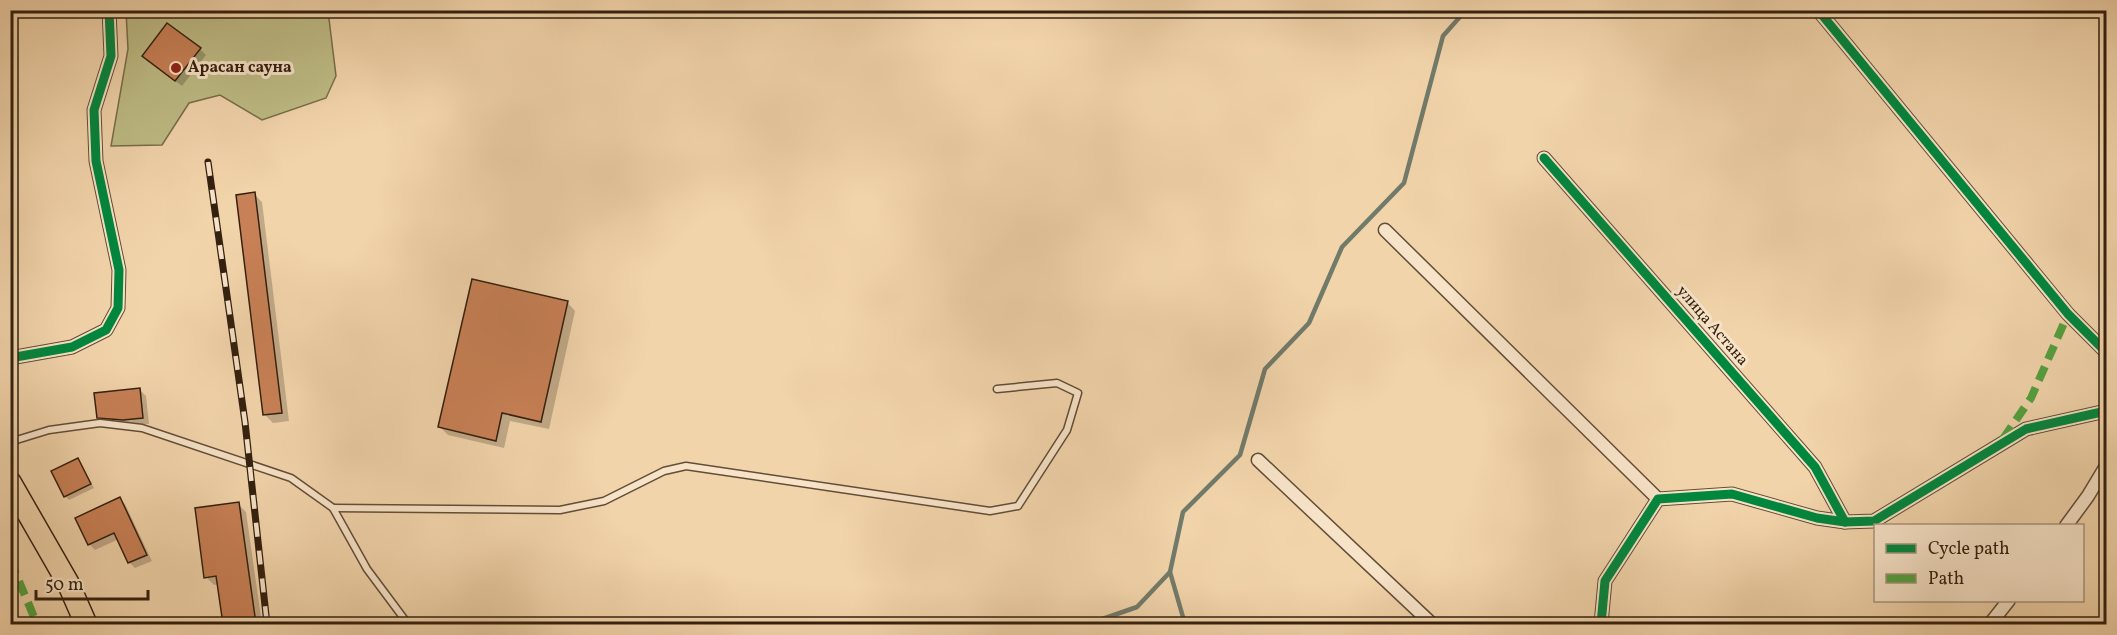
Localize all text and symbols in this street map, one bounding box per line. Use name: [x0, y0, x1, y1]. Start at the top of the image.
place label: Арасан сауна: [188, 57, 292, 79]
marker: Арасан сауна: [169, 61, 183, 75]
street label: улица Астана: [1671, 281, 1753, 371]
legend: [1874, 524, 2084, 602]
text: Cycle path: [1928, 537, 2010, 562]
scale bar: [36, 563, 148, 601]
text: Path: [1928, 567, 1964, 592]
text: 50 m: [45, 573, 84, 598]

